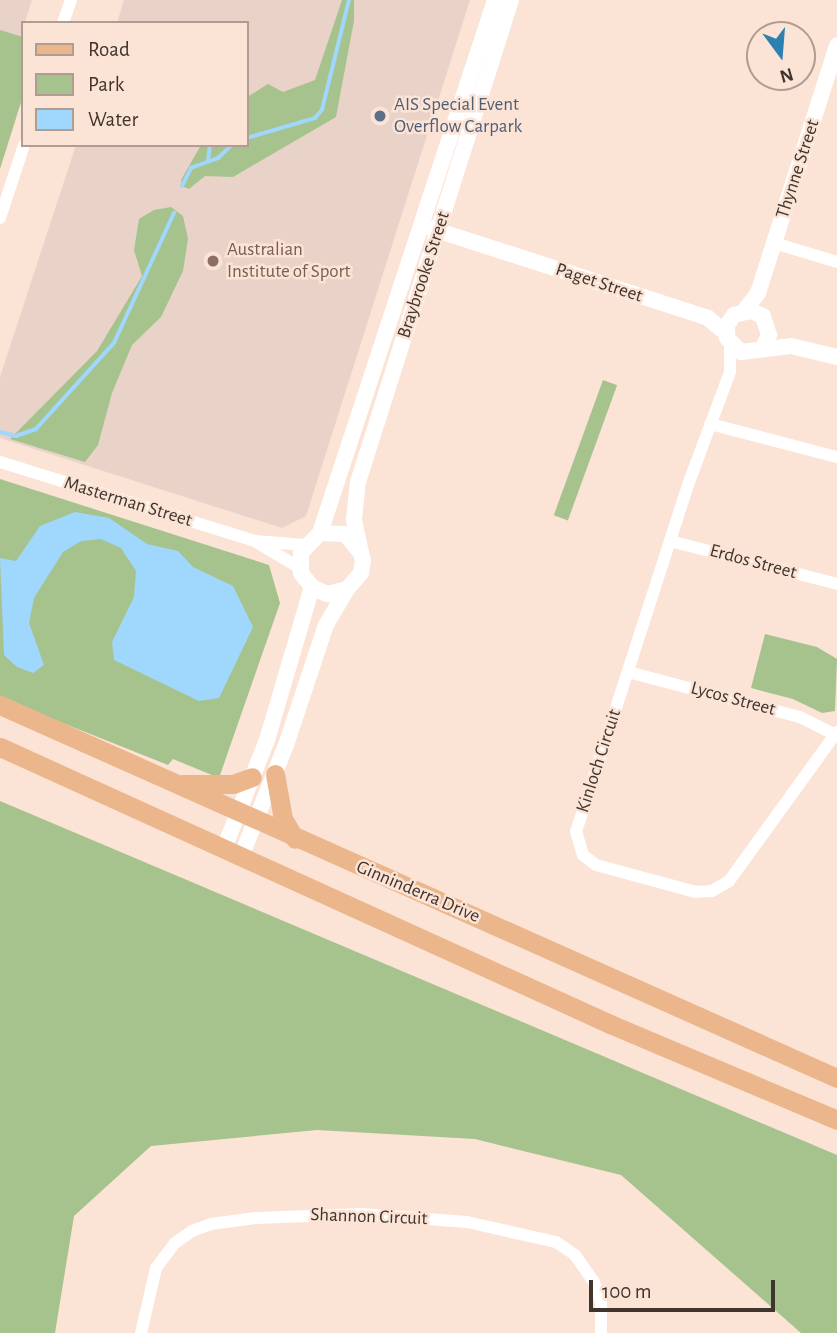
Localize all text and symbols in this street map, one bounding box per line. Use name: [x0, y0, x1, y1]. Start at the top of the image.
legend: [21, 21, 248, 147]
north arrow: [746, 21, 816, 91]
text: Road: [88, 39, 130, 60]
text: N: [777, 64, 795, 86]
text: Park: [88, 74, 124, 95]
place label: AIS Special Event Overflow Carpark: [394, 94, 522, 138]
marker: AIS Special Event Overflow Carpark: [372, 108, 388, 124]
text: Water: [88, 109, 138, 130]
street label: Thynne Street: [771, 117, 825, 221]
street label: Braybrooke Street: [393, 209, 455, 341]
place label: Australian Institute of Sport: [227, 239, 351, 283]
marker: Australian Institute of Sport: [205, 253, 221, 269]
street label: Paget Street: [553, 258, 645, 308]
street label: Masterman Street: [61, 472, 195, 532]
street label: Erdos Street: [707, 539, 799, 585]
street label: Lycos Street: [688, 677, 778, 721]
street label: Kinloch Circuit: [572, 706, 626, 816]
street label: Ginninderra Drive: [353, 856, 483, 928]
street label: Shannon Circuit: [310, 1204, 428, 1230]
scale bar: [592, 1266, 778, 1310]
text: 100 m: [602, 1281, 652, 1302]

